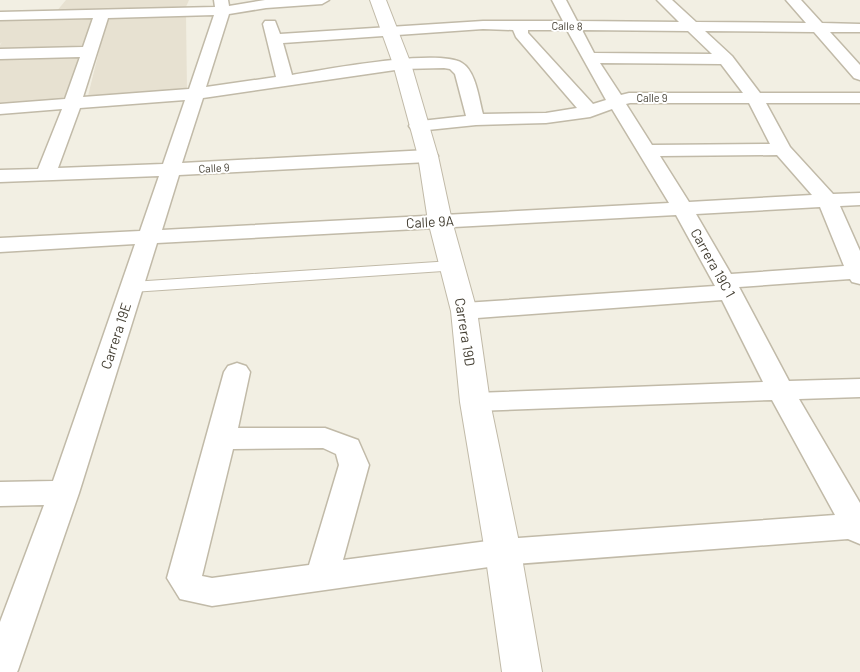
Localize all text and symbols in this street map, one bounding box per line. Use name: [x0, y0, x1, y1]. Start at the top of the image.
street label: Calle 8: [551, 19, 583, 32]
street label: Calle 9: [636, 91, 668, 104]
street label: Calle 9: [198, 160, 230, 175]
street label: Calle 9A: [406, 212, 455, 231]
street label: Carrera 19C 1: [687, 225, 739, 300]
street label: Carrera 19D: [452, 297, 479, 367]
street label: Carrera 19E: [97, 300, 134, 371]

